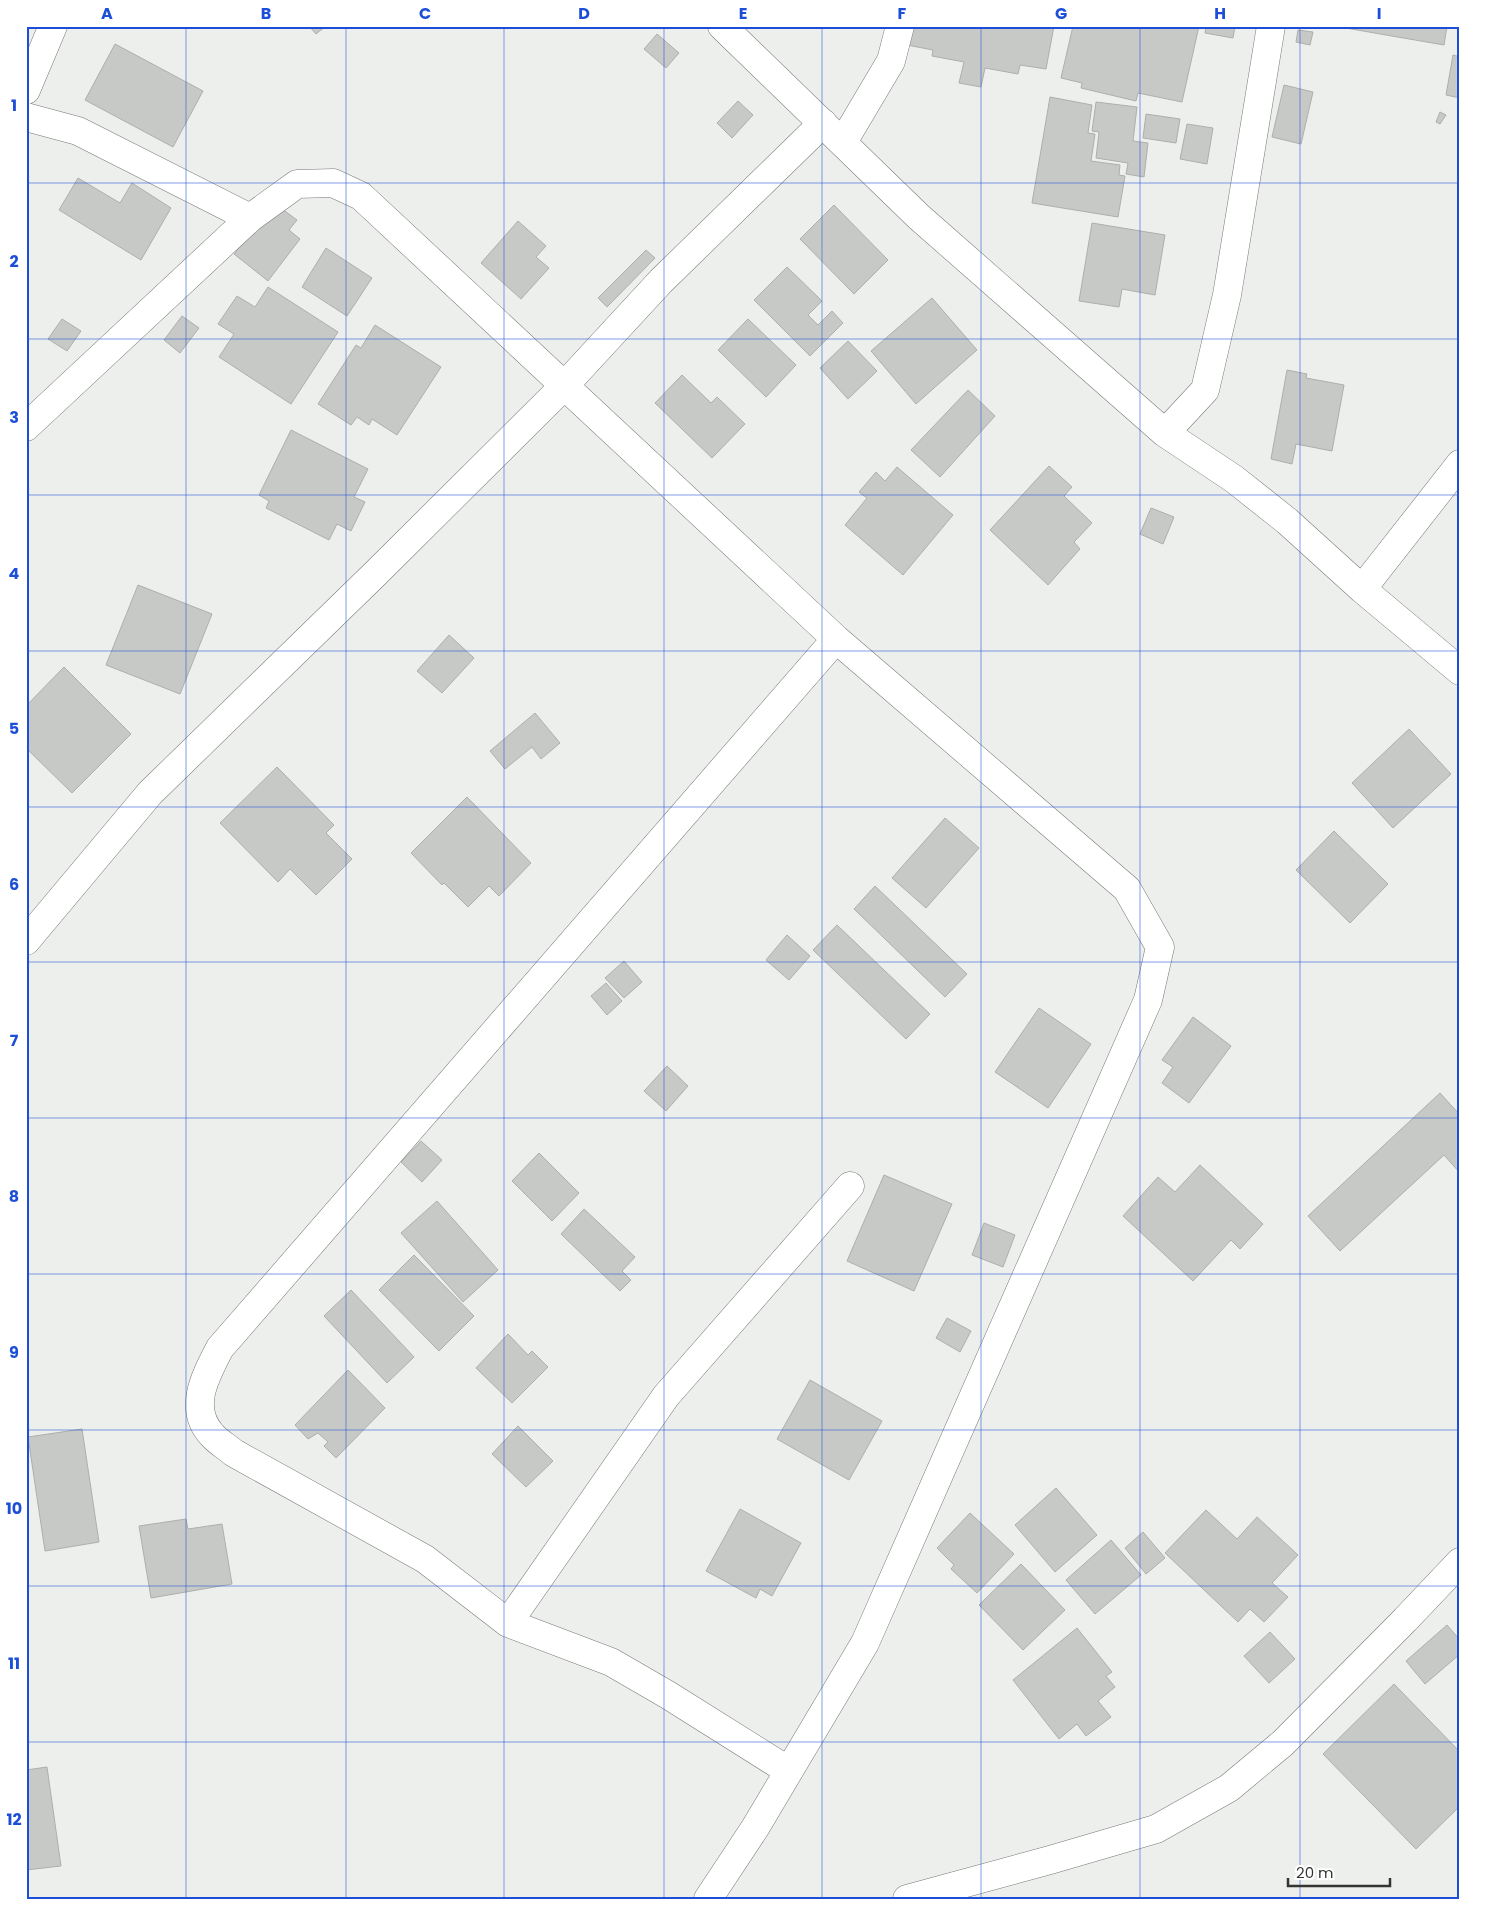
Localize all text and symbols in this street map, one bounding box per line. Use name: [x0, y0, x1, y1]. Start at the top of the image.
text: A: [101, 2, 113, 25]
text: B: [261, 2, 271, 25]
text: C: [419, 2, 431, 25]
text: D: [578, 2, 590, 25]
text: E: [739, 2, 747, 25]
text: F: [898, 2, 907, 25]
text: G: [1055, 2, 1067, 25]
text: H: [1214, 2, 1226, 25]
text: I: [1377, 2, 1381, 25]
text: 1: [11, 94, 17, 117]
text: 2: [9, 250, 19, 273]
text: 3: [9, 406, 19, 429]
text: 4: [9, 562, 20, 585]
text: 5: [9, 717, 19, 740]
text: 6: [9, 873, 19, 896]
text: 7: [10, 1029, 19, 1052]
text: 8: [9, 1185, 19, 1208]
text: 9: [9, 1341, 19, 1364]
text: 10: [6, 1497, 22, 1520]
text: 11: [8, 1652, 20, 1675]
text: 12: [6, 1808, 22, 1831]
scale bar: [1288, 1855, 1391, 1887]
text: 20 m: [1296, 1862, 1334, 1883]

